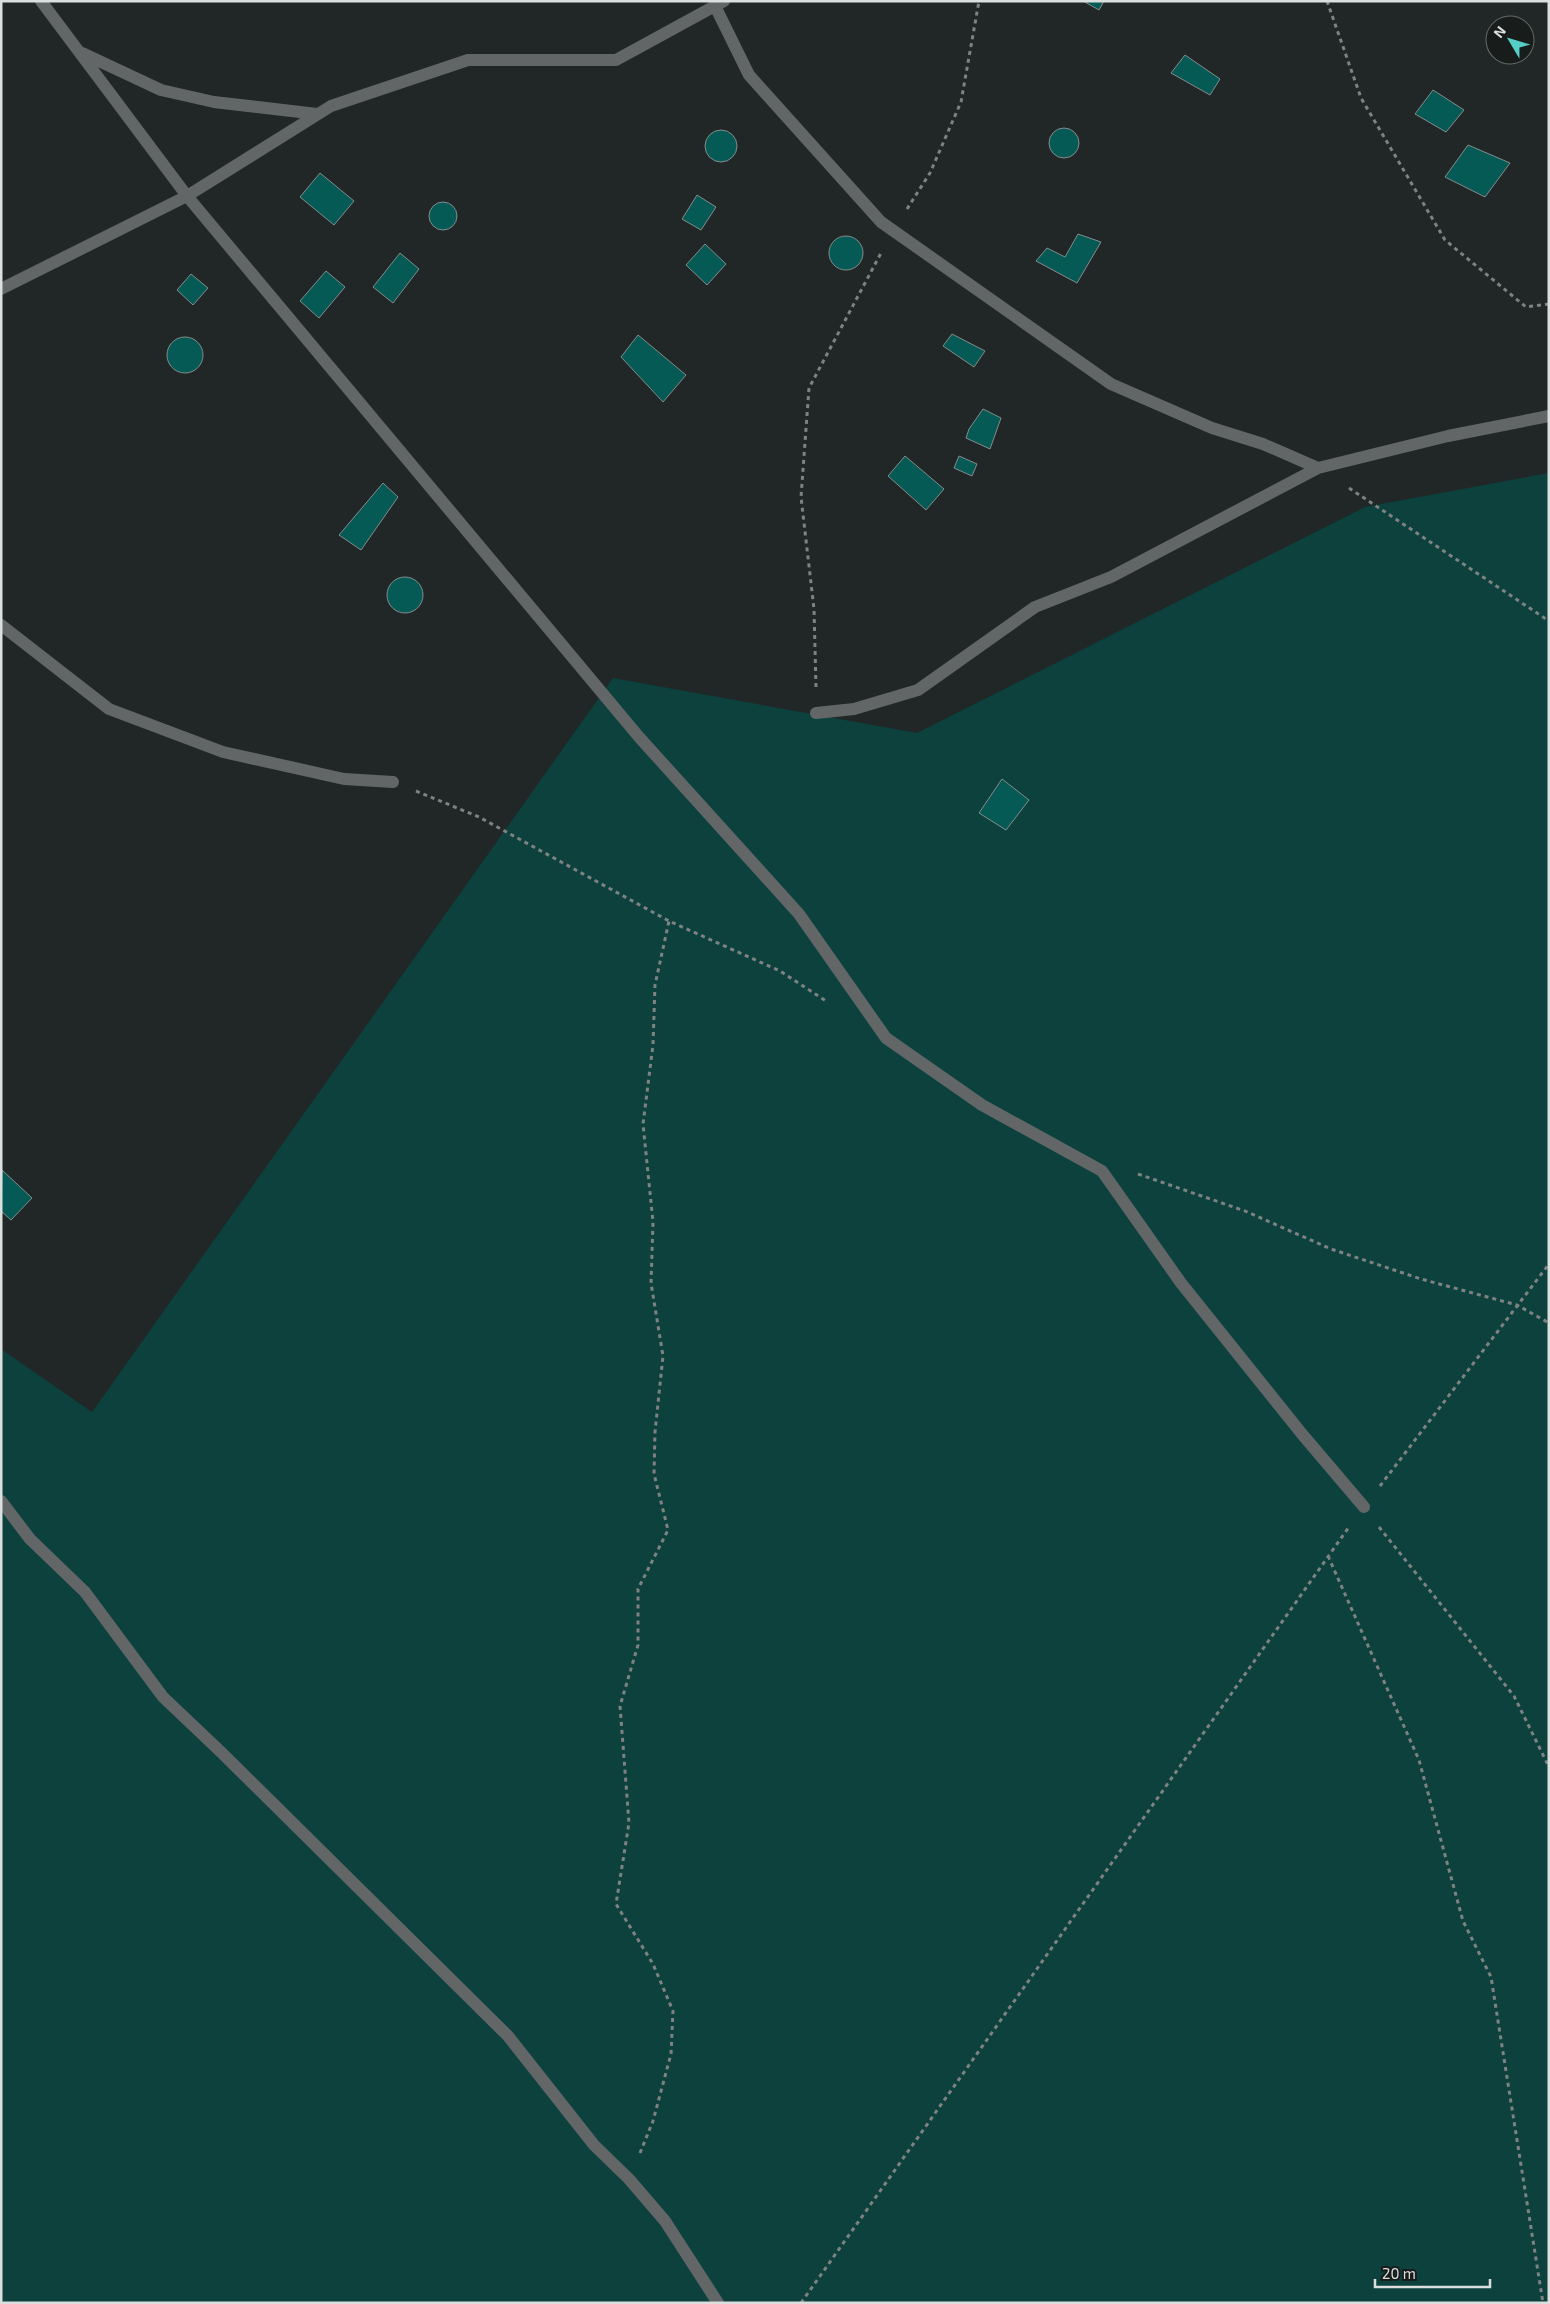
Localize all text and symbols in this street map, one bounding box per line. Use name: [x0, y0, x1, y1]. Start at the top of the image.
north arrow: [1485, 15, 1535, 65]
text: N: [1490, 22, 1509, 41]
scale bar: [1375, 2256, 1490, 2288]
text: 20 m: [1382, 2264, 1416, 2282]

